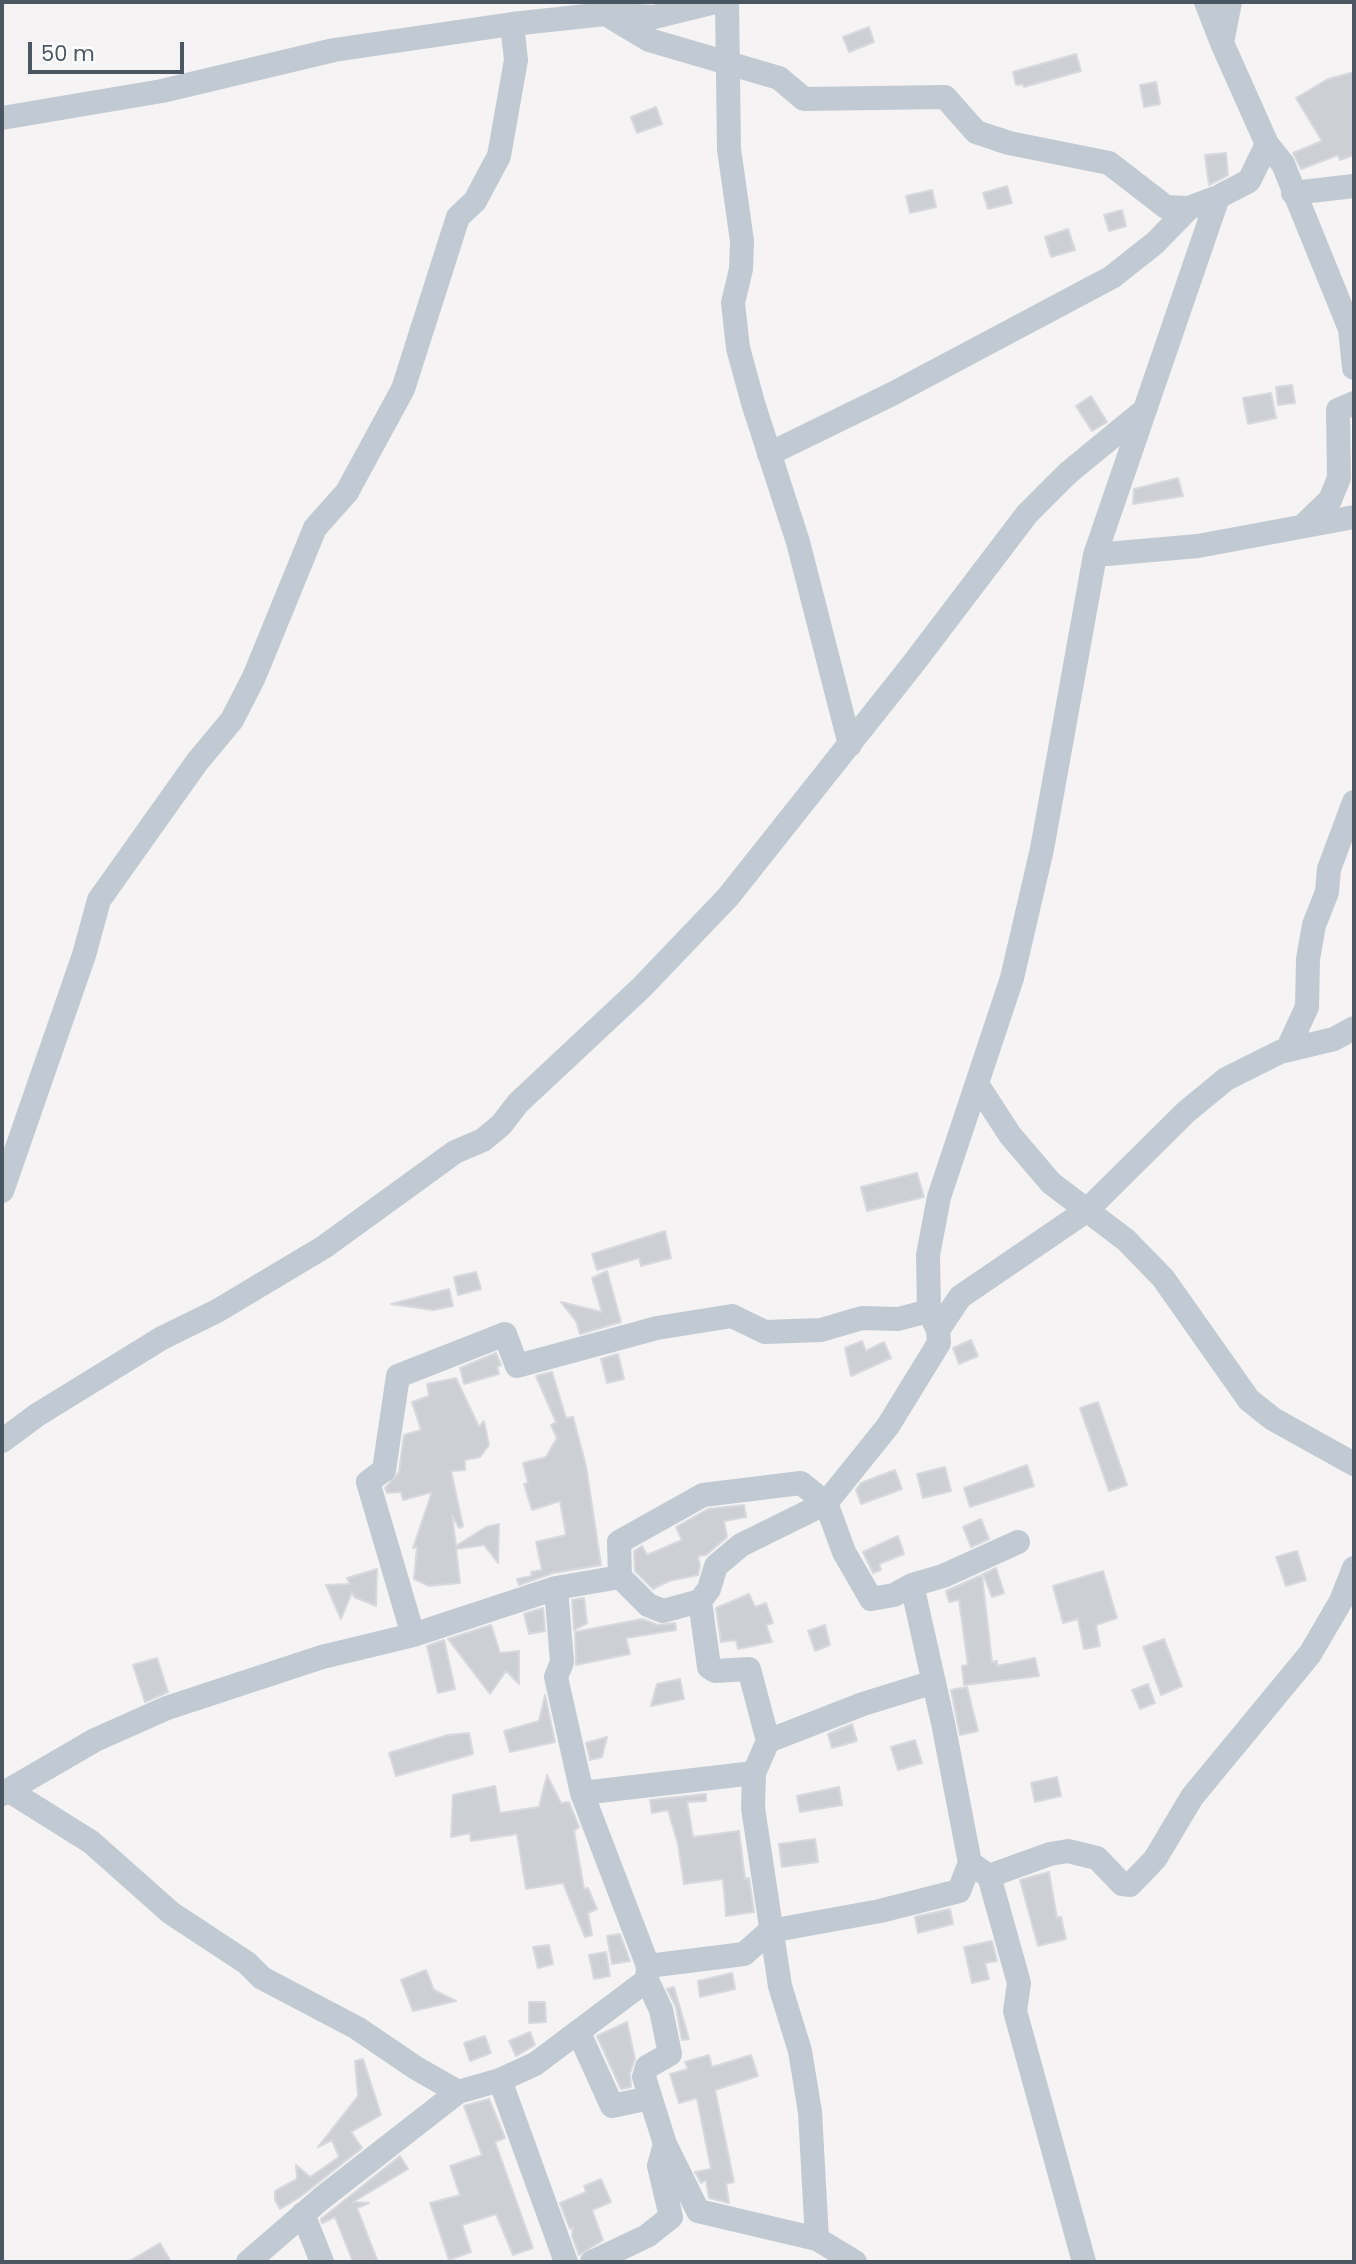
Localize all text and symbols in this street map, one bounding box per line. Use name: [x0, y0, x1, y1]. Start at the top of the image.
scale bar: [32, 28, 187, 72]
text: 50 m: [41, 39, 95, 68]

